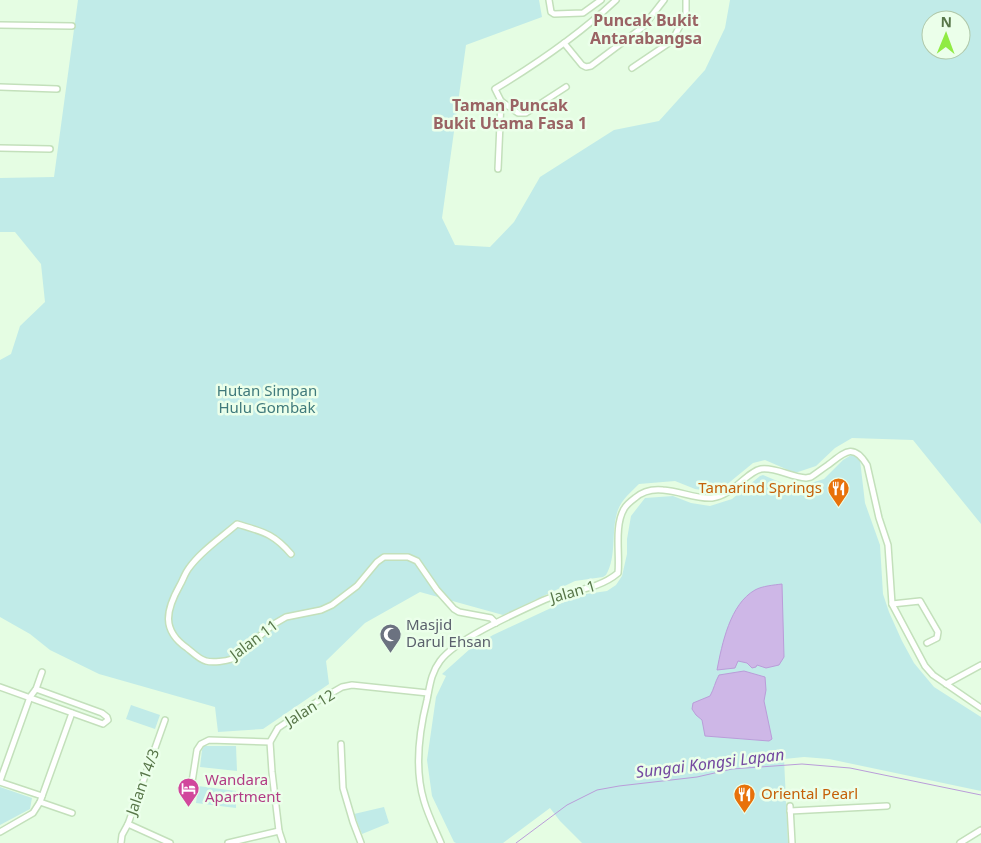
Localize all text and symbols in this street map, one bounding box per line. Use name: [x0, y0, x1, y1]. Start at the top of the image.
district label: Puncak Bukit Antarabangsa: [590, 9, 702, 49]
north arrow: [921, 10, 971, 60]
text: N: [940, 12, 952, 31]
district label: Taman Puncak Bukit Utama Fasa 1: [433, 94, 587, 134]
park label: Hutan Simpan Hulu Gombak: [217, 380, 317, 417]
restaurant icon: Tamarind Springs: [826, 476, 850, 507]
place label: Tamarind Springs: [698, 477, 822, 497]
street label: Jalan 1: [546, 575, 598, 608]
place label: Masjid Darul Ehsan: [406, 614, 491, 651]
street label: Jalan 11: [224, 615, 281, 665]
mosque icon: Masjid Darul Ehsan: [378, 622, 402, 653]
street label: Jalan 12: [279, 684, 338, 731]
water label: Sungai Kongsi Lapan: [635, 743, 785, 783]
street label: Jalan 14/3: [120, 746, 163, 820]
place label: Wandara Apartment: [205, 769, 282, 806]
hotel icon: Wandara Apartment: [177, 777, 201, 808]
restaurant icon: Oriental Pearl: [733, 782, 757, 813]
place label: Oriental Pearl: [761, 783, 858, 803]

